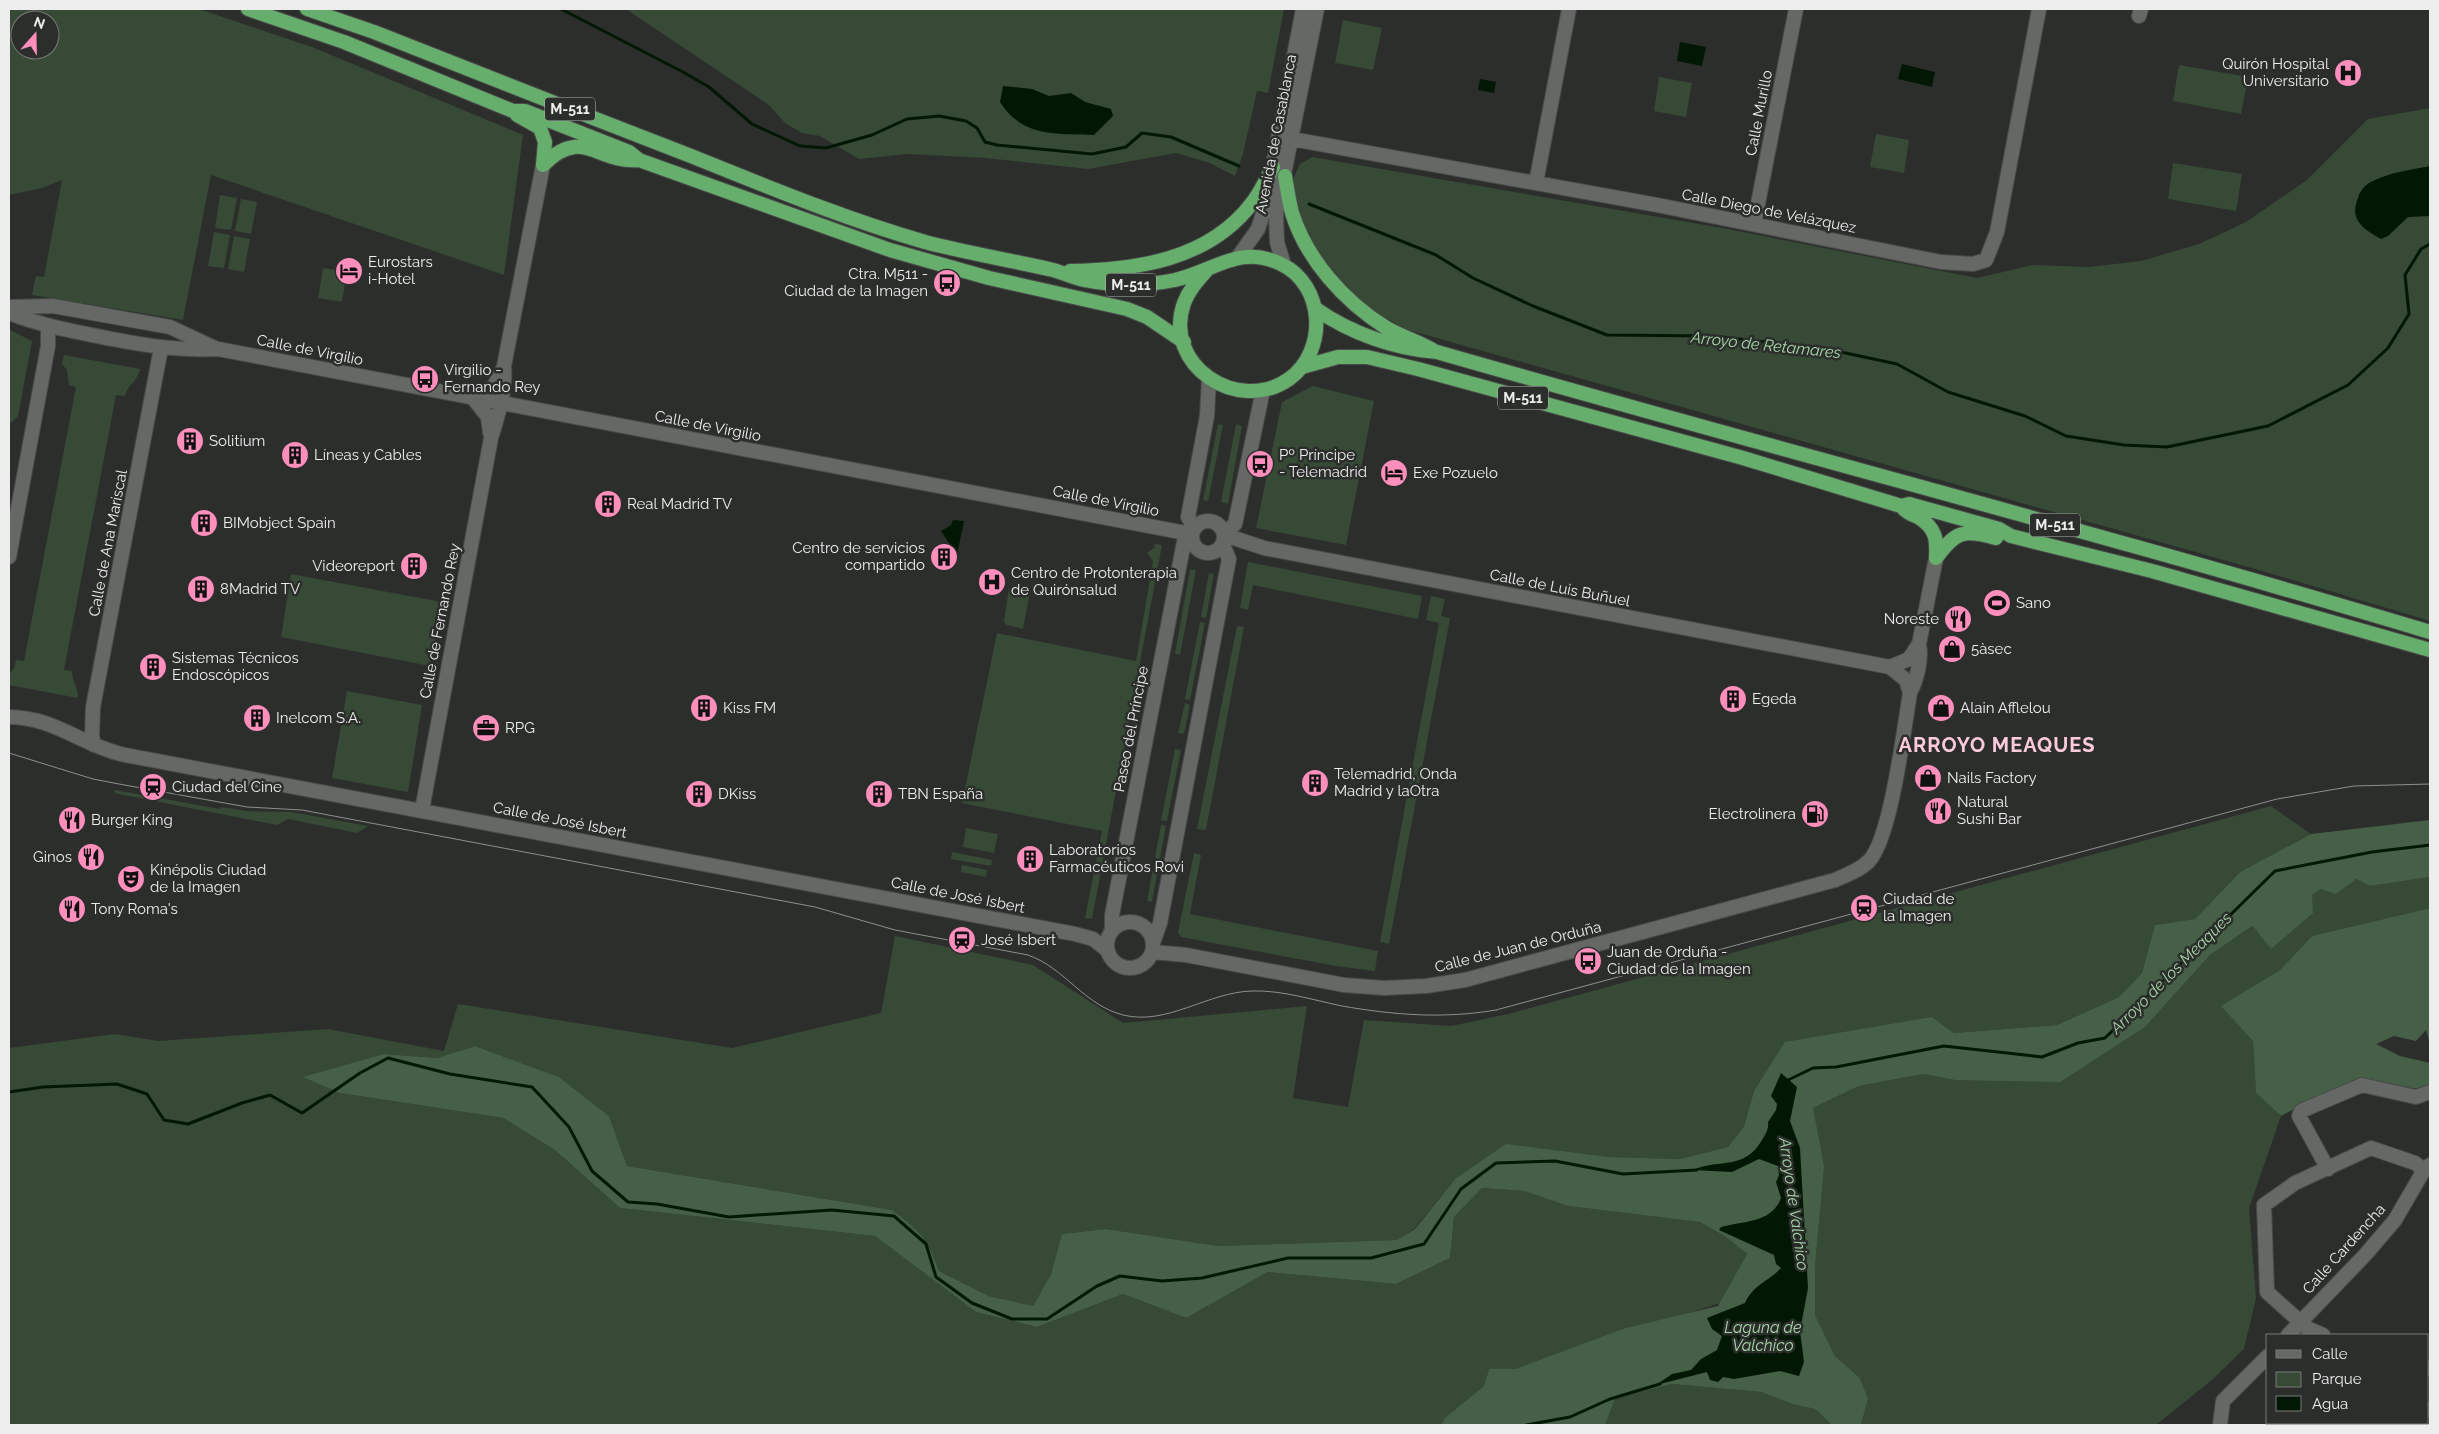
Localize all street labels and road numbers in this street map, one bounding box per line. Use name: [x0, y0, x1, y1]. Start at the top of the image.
street label: Avenida de Casablanca: [1252, 53, 1300, 215]
street label: Calle Murillo: [1742, 69, 1776, 157]
road number: M-511: [545, 98, 595, 120]
street label: Calle Diego de Velázquez: [1680, 185, 1858, 237]
road number: M-511: [1106, 274, 1156, 296]
street label: Calle de Virgilio: [255, 331, 365, 369]
road number: M-511: [1498, 386, 1548, 409]
street label: Calle de Virgilio: [653, 407, 763, 445]
street label: Calle de Ana Mariscal: [85, 467, 131, 618]
street label: Calle de Virgilio: [1051, 482, 1161, 520]
road number: M-511: [2030, 514, 2080, 536]
street label: Calle de Fernando Rey: [416, 542, 464, 700]
street label: Calle de Luis Buñuel: [1488, 566, 1633, 611]
street label: Paseo del Príncipe: [1110, 664, 1152, 794]
street label: Calle de José Isbert: [492, 798, 628, 842]
street label: Calle de José Isbert: [890, 873, 1026, 917]
street label: Calle de Juan de Orduña: [1433, 918, 1603, 976]
street label: Calle Cardencha: [2299, 1200, 2389, 1298]

